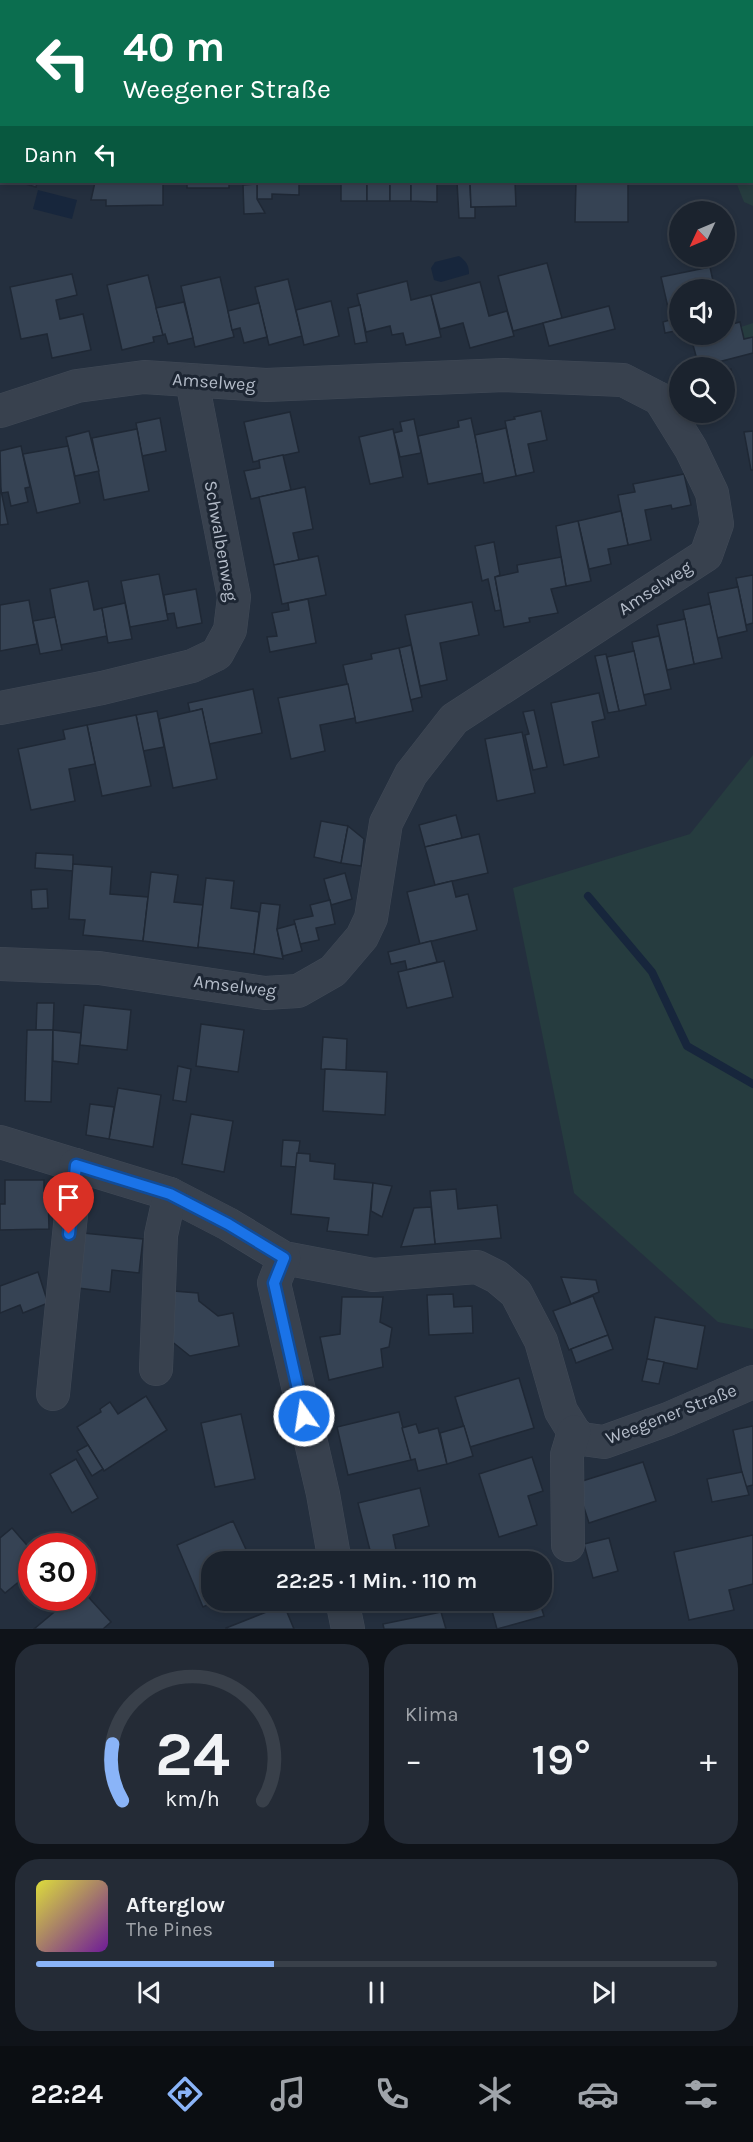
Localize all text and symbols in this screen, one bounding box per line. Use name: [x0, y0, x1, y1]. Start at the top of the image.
text: 40 m: [123, 22, 225, 72]
icon: left: [24, 24, 102, 102]
text: Weegener Straße: [123, 73, 331, 105]
icon: left: [89, 138, 122, 171]
text: Dann: [24, 142, 77, 168]
north arrow: [669, 201, 735, 267]
map controls: [669, 201, 735, 423]
button: sound: [669, 279, 735, 345]
button: search: [669, 357, 735, 423]
street label: Amselweg: [172, 368, 256, 396]
street label: Schwalbenweg: [200, 479, 242, 603]
street label: Amselweg: [614, 556, 696, 620]
street label: Amselweg: [192, 970, 278, 1002]
pin: [43, 1172, 94, 1234]
icon: arrive: [52, 1181, 85, 1214]
street label: Weegener Straße: [602, 1379, 740, 1449]
position arrow: [272, 1384, 336, 1448]
speed limit sign: 30: [18, 1533, 96, 1611]
text: 22:25 · 1 Min. · 110 m: [276, 1568, 477, 1594]
text: Klima: [405, 1703, 458, 1726]
text: 24: [155, 1718, 229, 1791]
text: 19°: [531, 1733, 591, 1785]
text: −: [405, 1741, 422, 1779]
text: +: [700, 1741, 717, 1779]
text: km/h: [165, 1786, 219, 1811]
text: Afterglow: [126, 1892, 225, 1918]
text: The Pines: [126, 1918, 213, 1941]
icon: previous: [133, 1976, 166, 2009]
icon: pause: [360, 1976, 393, 2009]
icon: next: [587, 1976, 620, 2009]
icon: directions: [164, 2073, 206, 2115]
icon: music: [267, 2073, 309, 2115]
icon: phone: [371, 2073, 413, 2115]
icon: climate: [474, 2073, 516, 2115]
icon: car: [577, 2073, 619, 2115]
icon: filters: [680, 2073, 722, 2115]
text: 22:24: [31, 2078, 103, 2110]

